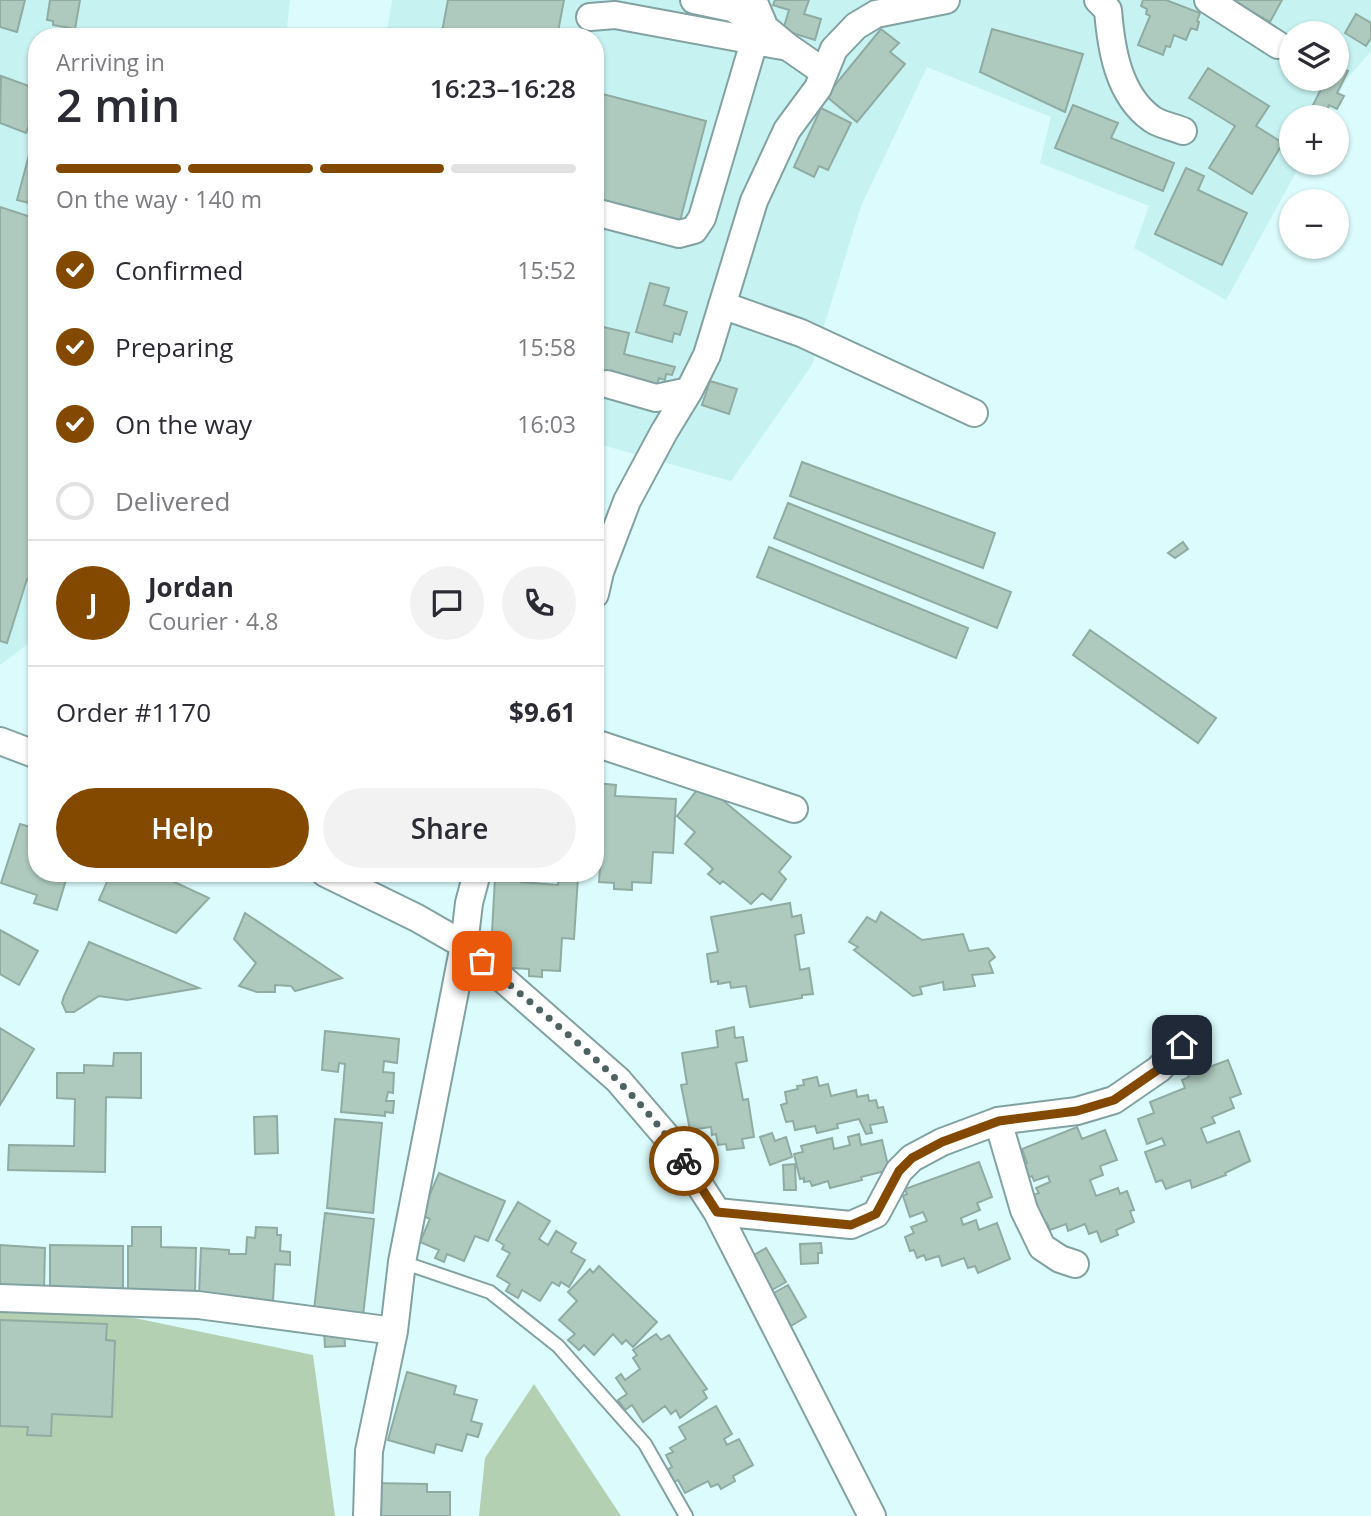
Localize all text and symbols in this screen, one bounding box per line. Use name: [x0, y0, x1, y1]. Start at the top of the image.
map controls: [1279, 21, 1349, 259]
button: layers: [1279, 21, 1349, 91]
text: Arriving in: [56, 46, 165, 78]
text: 16:23–16:28: [430, 70, 576, 106]
text: 2 min: [56, 73, 180, 135]
button: +: [1279, 105, 1349, 175]
text: On the way · 140 m: [56, 183, 262, 215]
button: −: [1279, 189, 1349, 259]
icon: check: [56, 251, 94, 289]
text: Confirmed: [115, 252, 243, 288]
text: 15:52: [517, 254, 576, 286]
icon: check: [56, 328, 94, 366]
text: Preparing: [115, 329, 233, 365]
text: 15:58: [517, 331, 576, 363]
icon: check: [56, 405, 94, 443]
text: On the way: [115, 406, 252, 442]
text: 16:03: [517, 408, 576, 440]
text: Delivered: [115, 483, 230, 519]
button: chat: [410, 566, 484, 640]
button: phone: [502, 566, 576, 640]
text: Jordan: [148, 569, 234, 605]
text: J: [89, 585, 97, 621]
text: Courier · 4.8: [148, 605, 278, 637]
text: Order #1170: [56, 694, 211, 730]
text: $9.61: [509, 694, 576, 730]
button: Help: [56, 788, 309, 868]
button: Share: [323, 788, 576, 868]
pin: [452, 931, 512, 991]
icon: bag: [463, 942, 501, 980]
pin: [1152, 1015, 1212, 1075]
icon: home: [1163, 1026, 1201, 1064]
courier: [649, 1126, 719, 1196]
icon: bike: [665, 1142, 703, 1180]

